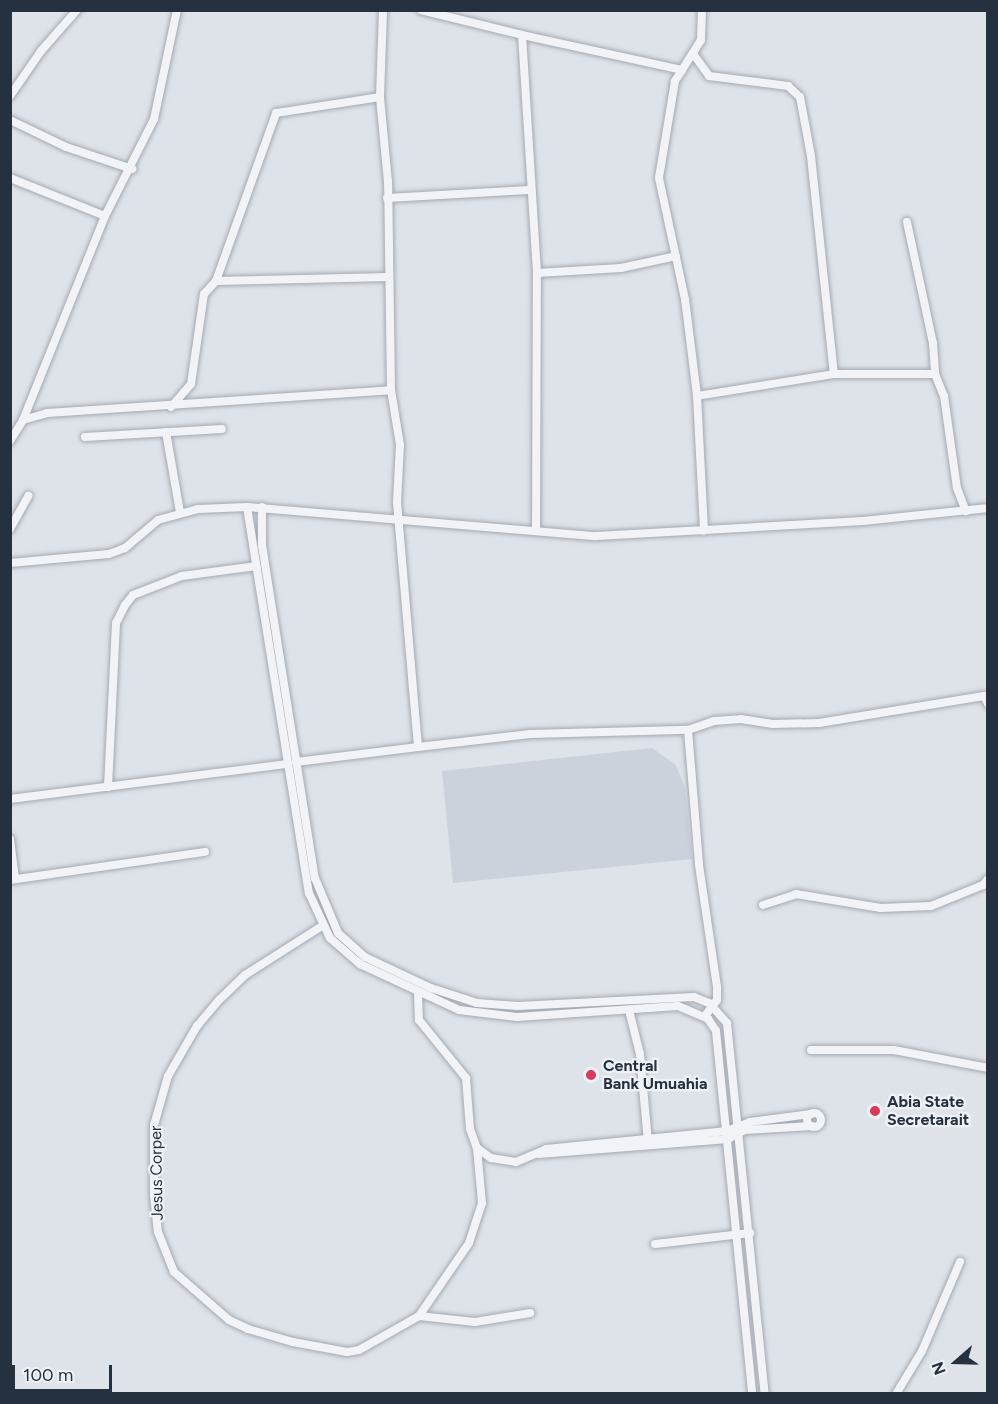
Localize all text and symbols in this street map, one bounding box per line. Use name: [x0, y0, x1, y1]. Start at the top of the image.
place label: Central Bank Umuahia: [603, 1056, 707, 1094]
marker: Central Bank Umuahia: [584, 1068, 598, 1082]
place label: Abia State Secretarait: [887, 1092, 969, 1130]
marker: Abia State Secretarait: [868, 1104, 882, 1118]
street label: Jesus Corper: [147, 1126, 167, 1220]
north arrow: [926, 1332, 986, 1392]
scale bar: [15, 1353, 116, 1391]
text: N: [928, 1359, 950, 1377]
text: 100 m: [23, 1364, 73, 1386]

